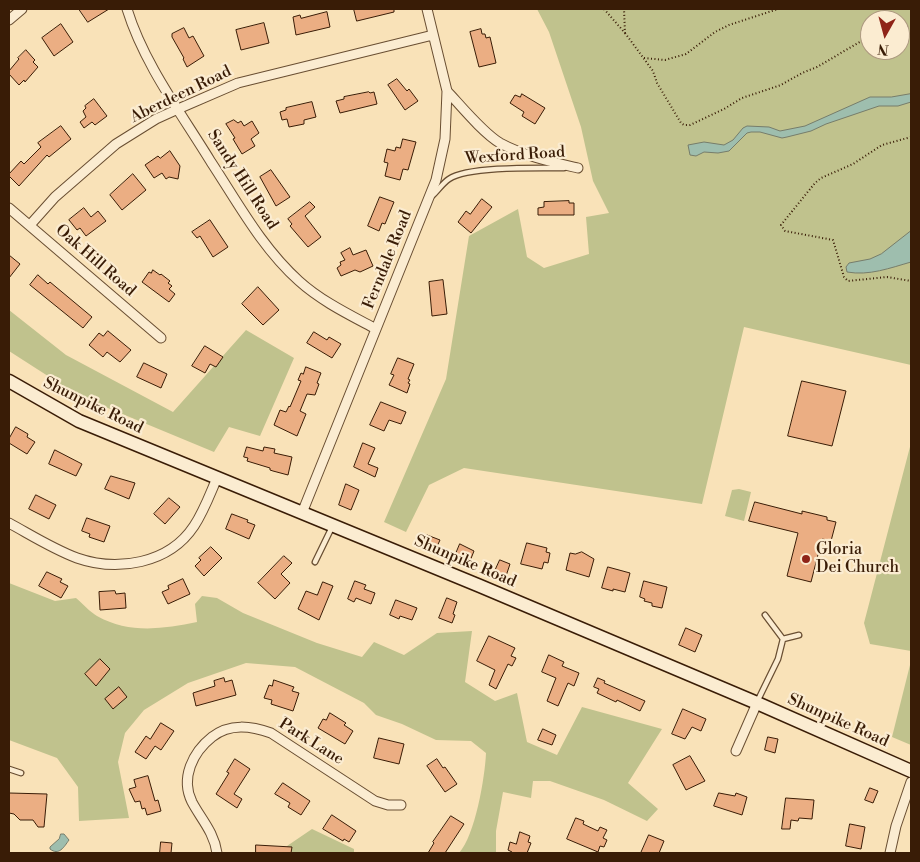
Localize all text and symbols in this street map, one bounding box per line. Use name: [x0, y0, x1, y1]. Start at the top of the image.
north arrow: [860, 10, 910, 60]
text: N: [877, 39, 890, 59]
street label: Aberdeen Road: [127, 62, 235, 128]
street label: Sandy Hill Road: [203, 126, 281, 234]
street label: Wexford Road: [464, 143, 566, 169]
street label: Ferndale Road: [360, 208, 416, 312]
street label: Oak Hill Road: [51, 221, 139, 301]
street label: Shunpike Road: [40, 374, 146, 438]
street label: Shunpike Road: [411, 532, 519, 592]
place label: Gloria Dei Church: [816, 540, 899, 578]
marker: Gloria Dei Church: [800, 553, 812, 565]
street label: Shunpike Road: [784, 690, 892, 752]
street label: Park Lane: [275, 715, 347, 769]

